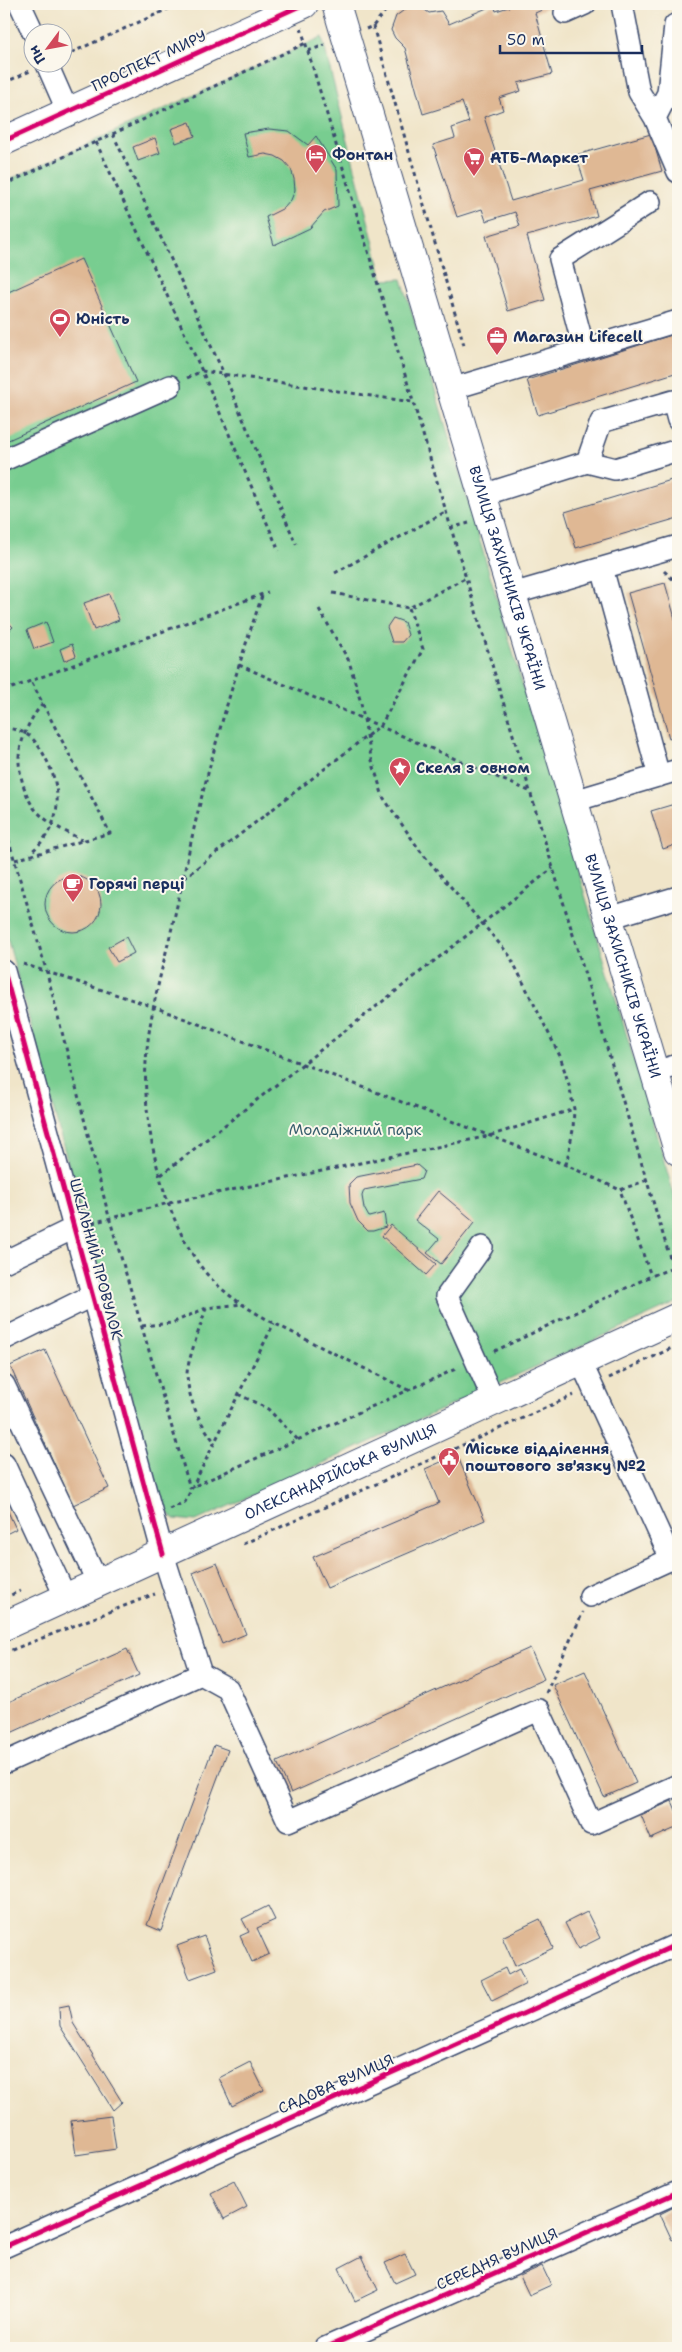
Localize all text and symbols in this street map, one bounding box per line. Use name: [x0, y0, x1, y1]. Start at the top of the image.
north arrow: [22, 22, 72, 72]
scale bar: [500, 22, 642, 54]
street label: ПРОСПЕКТ МИРУ: [88, 26, 210, 96]
text: 50 m: [507, 30, 545, 50]
text: Пн: [24, 42, 50, 68]
hotel icon: Фонтан: [304, 143, 328, 174]
place label: Фонтан: [332, 145, 393, 165]
supermarket icon: АТБ-Маркет: [462, 146, 486, 177]
place label: АТБ-Маркет: [490, 148, 588, 168]
sports icon: Юність: [48, 307, 72, 338]
place label: Юність: [76, 309, 130, 329]
office icon: Магазин Lifecell: [485, 325, 509, 356]
place label: Магазин Lifecell: [513, 327, 643, 347]
street label: ВУЛИЦЯ ЗАХИСНИКІВ УКРАЇНИ: [464, 463, 550, 693]
place icon: Скеля з овном: [388, 756, 412, 787]
place label: Скеля з овном: [416, 758, 530, 778]
street label: ВУЛИЦЯ ЗАХИСНИКІВ УКРАЇНИ: [580, 852, 666, 1081]
cafe icon: Горячі перці: [61, 872, 85, 903]
place label: Горячі перці: [89, 874, 185, 894]
park label: Молодіжний парк: [289, 1120, 421, 1140]
street label: ШКІЛЬНИЙ ПРОВУЛОК: [65, 1176, 128, 1342]
street label: ОЛЕКСАНДРІЙСЬКА ВУЛИЦЯ: [241, 1419, 440, 1525]
place label: Міське відділення поштового зв'язку №2: [465, 1439, 647, 1476]
public building icon: Міське відділення поштового зв'язку №2: [437, 1446, 461, 1477]
street label: САДОВА ВУЛИЦЯ: [275, 2050, 397, 2118]
street label: СЕРЕДНЯ ВУЛИЦЯ: [433, 2223, 561, 2295]

